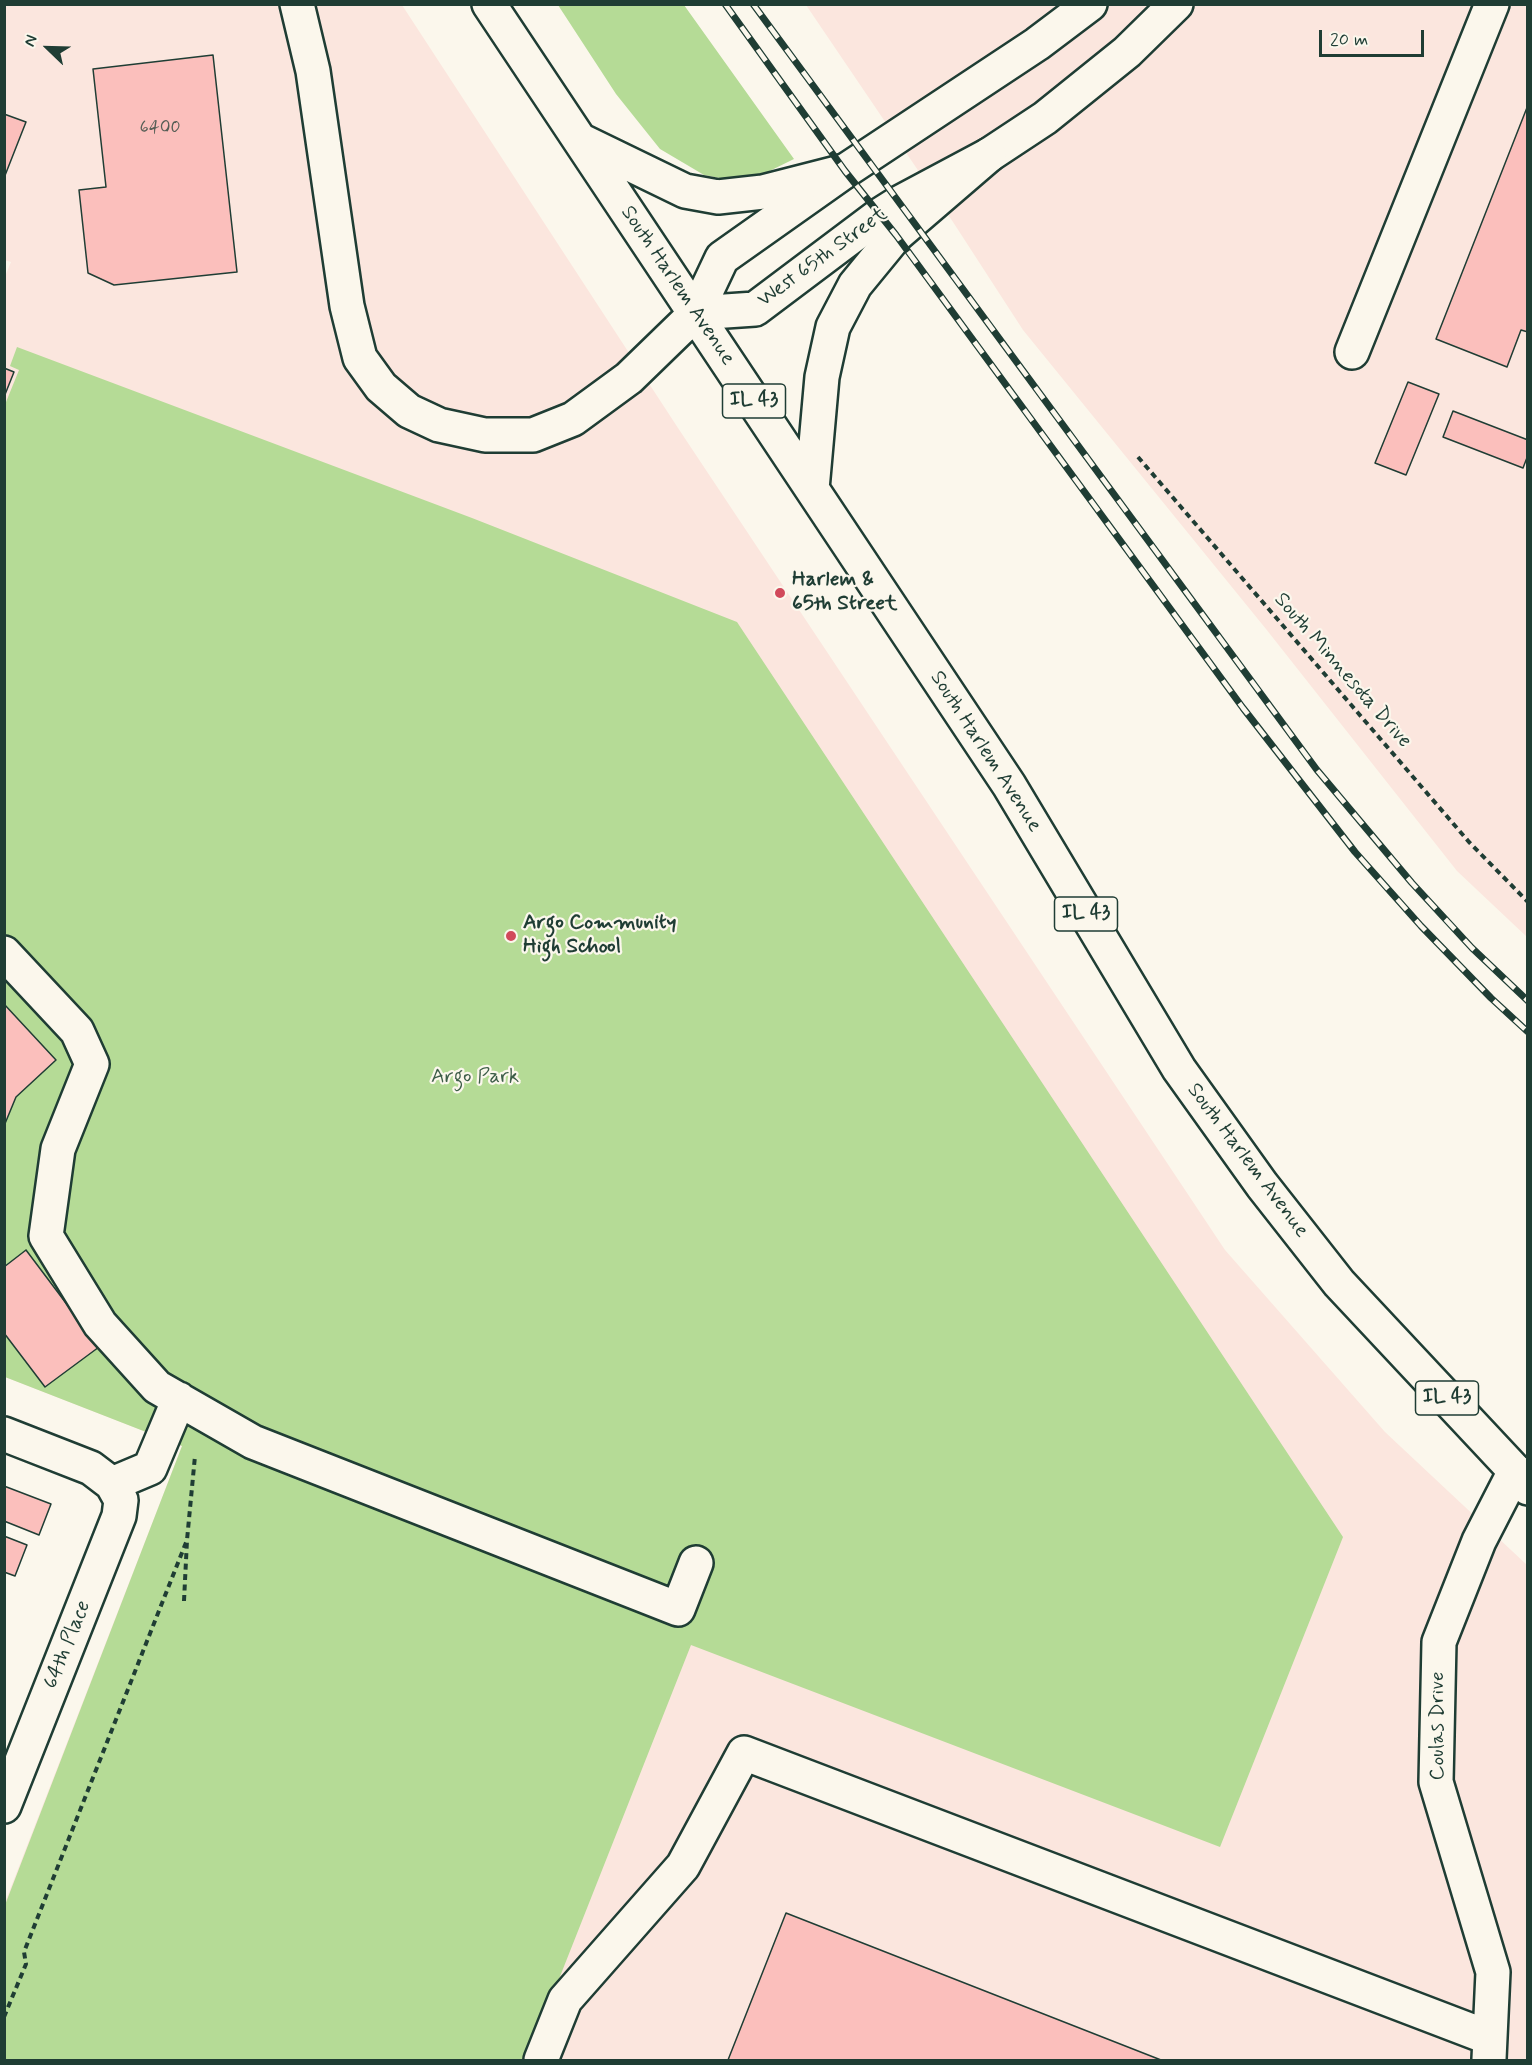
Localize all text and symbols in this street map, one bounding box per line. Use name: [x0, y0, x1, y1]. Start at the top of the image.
north arrow: [18, 18, 78, 78]
scale bar: [1322, 18, 1427, 56]
text: 20 m: [1330, 28, 1368, 52]
text: N: [19, 32, 43, 50]
house number: 6400: [139, 117, 181, 139]
street label: South Harlem Avenue: [614, 201, 740, 371]
street label: West 65th Street: [753, 202, 893, 314]
road number: IL 43: [722, 384, 786, 418]
place label: Harlem & 65th Street: [792, 568, 897, 618]
marker: Harlem & 65th Street: [773, 586, 787, 600]
street label: South Minnesota Drive: [1268, 588, 1416, 754]
street label: South Harlem Avenue: [924, 667, 1046, 837]
road number: IL 43: [1054, 897, 1118, 931]
place label: Argo Community High School: [523, 911, 676, 961]
marker: Argo Community High School: [504, 929, 518, 943]
park label: Argo Park: [431, 1065, 519, 1091]
street label: South Harlem Avenue: [1181, 1079, 1313, 1243]
road number: IL 43: [1416, 1381, 1478, 1415]
street label: 64th Place: [39, 1597, 97, 1693]
street label: Coulas Drive: [1426, 1671, 1452, 1781]

